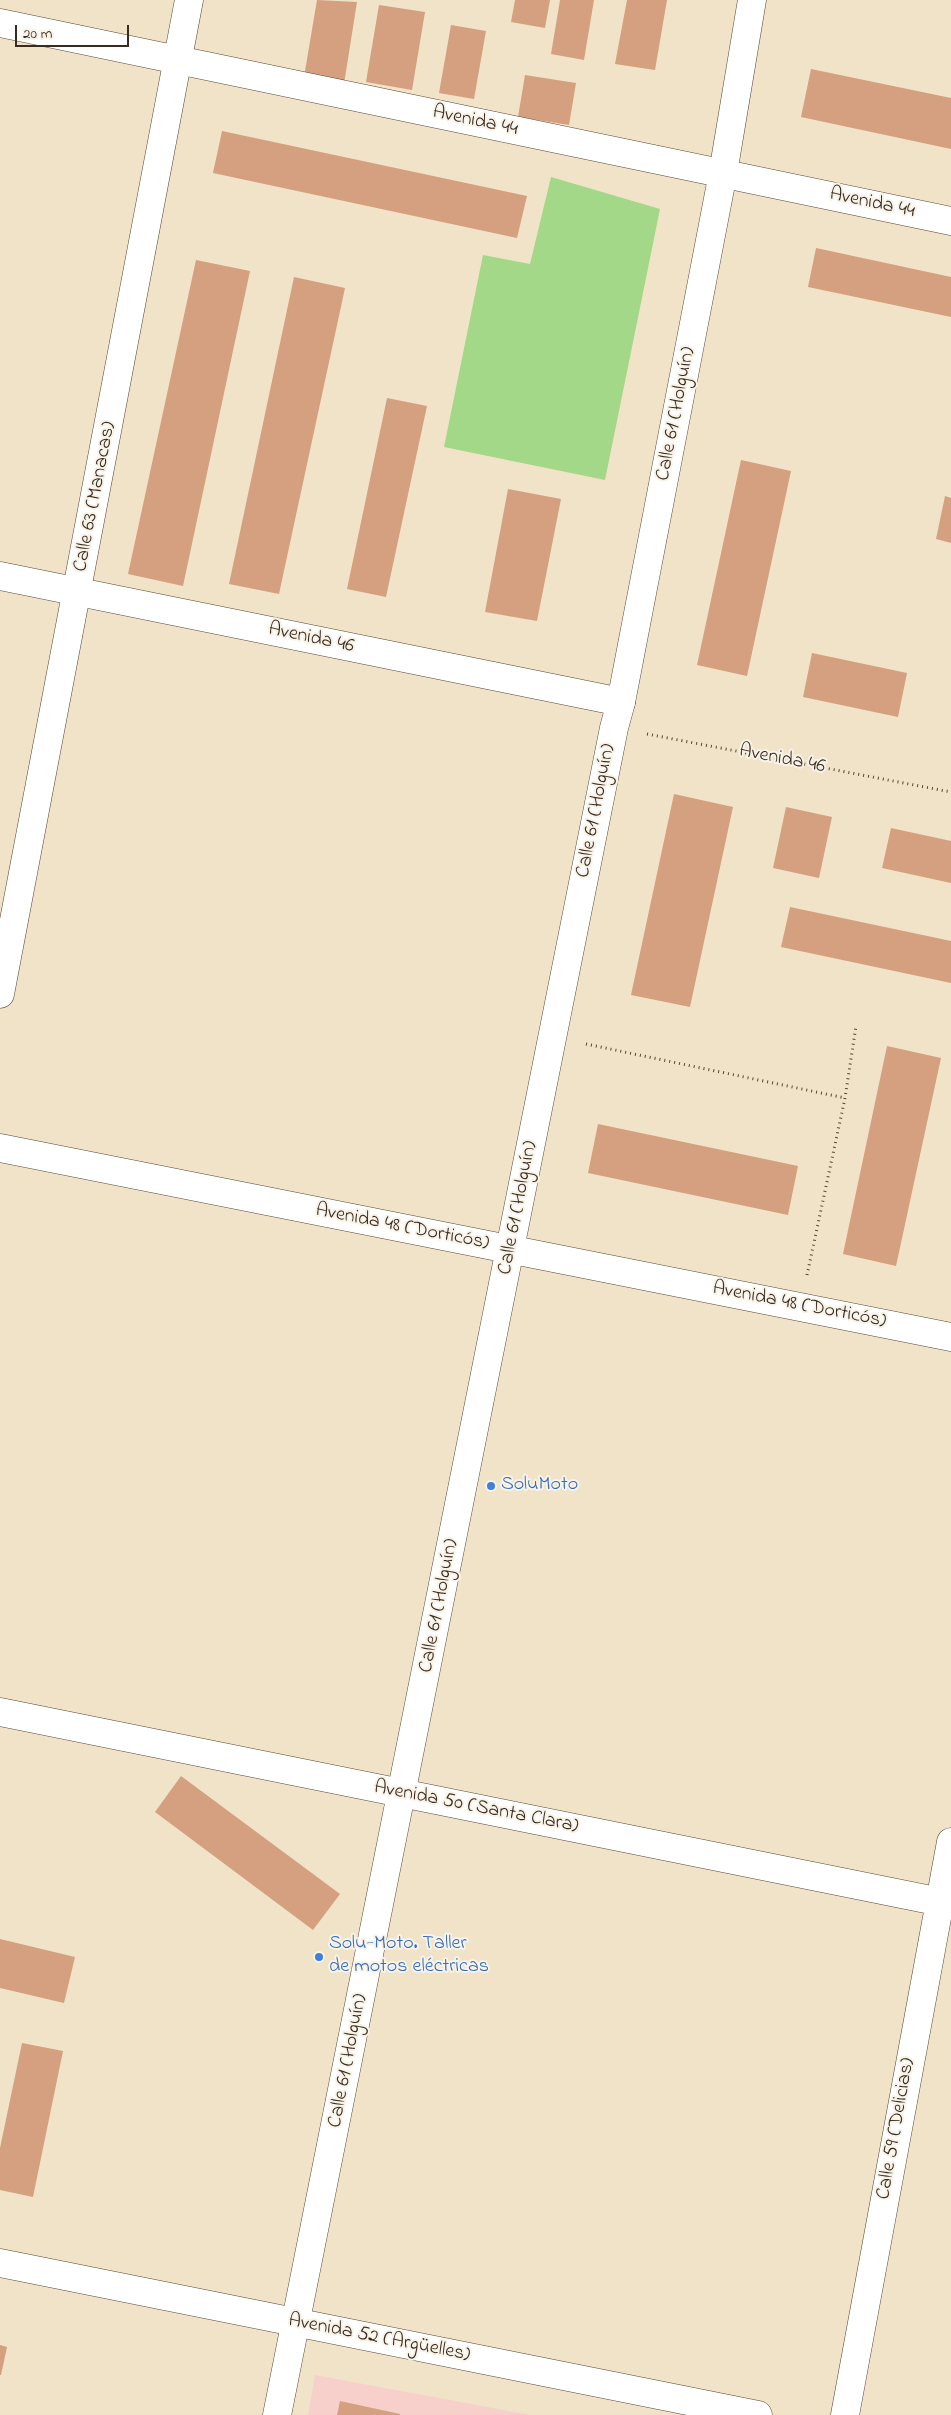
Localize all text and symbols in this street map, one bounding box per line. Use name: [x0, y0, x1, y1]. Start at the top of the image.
scale bar: [18, 15, 131, 47]
text: 20 m: [23, 23, 52, 45]
street label: Avenida 44: [430, 101, 520, 143]
street label: Avenida 44: [827, 183, 917, 225]
street label: Calle 61 (Holguín): [652, 345, 702, 483]
street label: Calle 63 (Manacas): [70, 420, 122, 574]
street label: Avenida 46: [266, 618, 356, 660]
street label: Avenida 46: [737, 740, 827, 780]
street label: Calle 61 (Holguín): [572, 742, 622, 880]
street label: Calle 61 (Holguín): [494, 1139, 544, 1277]
street label: Avenida 48 (Dorticós): [313, 1199, 491, 1257]
street label: Avenida 48 (Dorticós): [710, 1277, 888, 1335]
place label: SoluMoto: [501, 1474, 578, 1498]
marker: SoluMoto: [485, 1480, 497, 1492]
street label: Calle 61 (Holguín): [415, 1537, 465, 1675]
street label: Avenida 50 (Santa Clara): [372, 1776, 580, 1840]
place label: Solu-Moto. Taller de motos eléctricas: [329, 1933, 489, 1980]
marker: Solu-Moto. Taller de motos eléctricas: [313, 1951, 325, 1963]
street label: Calle 61 (Holguín): [324, 1992, 374, 2130]
street label: Calle 59 (Delicias): [873, 2056, 921, 2202]
street label: Avenida 52 (Argüelles): [286, 2310, 472, 2368]

